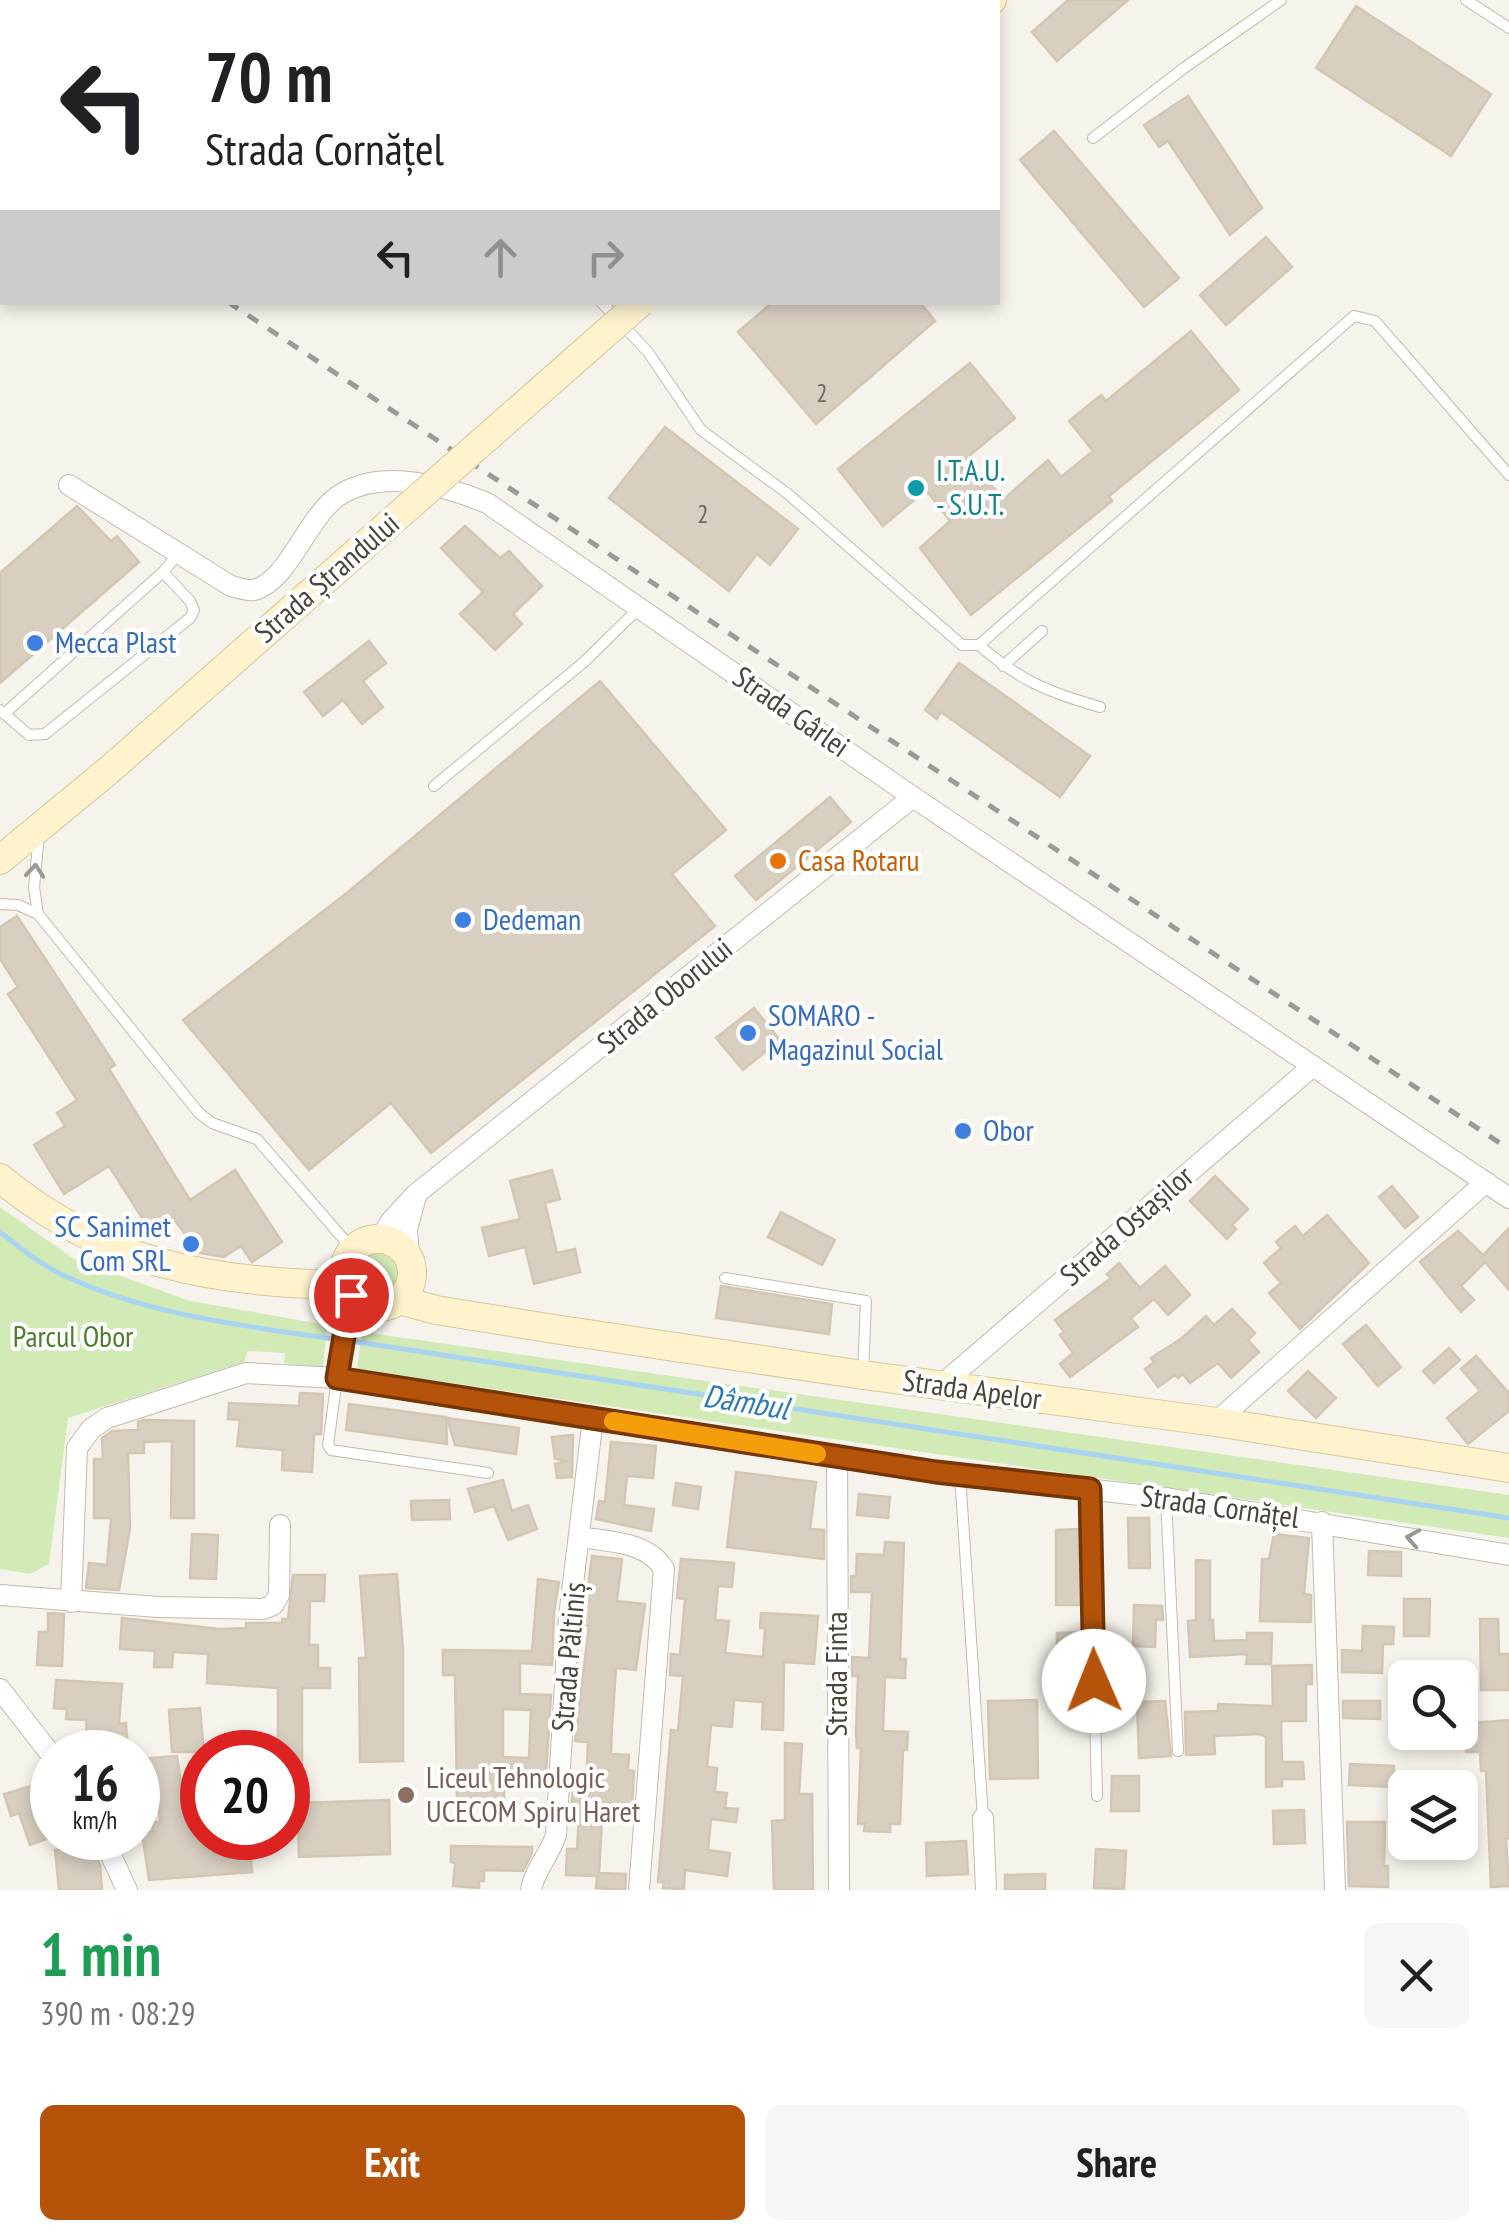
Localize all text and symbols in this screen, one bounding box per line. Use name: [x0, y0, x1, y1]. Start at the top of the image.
text: 70 m: [205, 31, 333, 121]
icon: left: [40, 40, 170, 170]
text: Strada Cornățel: [205, 119, 444, 177]
icon: left: [368, 230, 423, 285]
icon: ahead: [473, 230, 528, 285]
icon: right: [578, 230, 633, 285]
house number: 2: [816, 377, 828, 409]
place label: I.T.A.U. - S.U.T.: [936, 450, 1005, 523]
marker: I.T.A.U. - S.U.T.: [905, 477, 927, 499]
house number: 2: [697, 498, 709, 530]
street label: Strada Ștrandului: [245, 503, 407, 651]
place label: Mecca Plast: [55, 622, 177, 661]
marker: Mecca Plast: [24, 632, 46, 654]
street label: Strada Gârlei: [726, 657, 858, 765]
place label: Casa Rotaru: [798, 840, 920, 879]
marker: Casa Rotaru: [767, 850, 789, 872]
one-way arrow: [24, 863, 46, 879]
place label: Dedeman: [483, 899, 581, 938]
marker: Dedeman: [452, 909, 474, 931]
street label: Strada Oborului: [588, 928, 740, 1061]
place label: SOMARO - Magazinul Social: [768, 995, 943, 1068]
marker: SOMARO - Magazinul Social: [737, 1022, 759, 1044]
place label: Obor: [983, 1110, 1034, 1149]
marker: Obor: [952, 1120, 974, 1142]
street label: Strada Ostașilor: [1051, 1156, 1201, 1293]
place label: SC Sanimet Com SRL: [54, 1206, 172, 1279]
marker: SC Sanimet Com SRL: [180, 1233, 202, 1255]
pin: [309, 1253, 394, 1338]
icon: arrive: [324, 1268, 379, 1323]
park label: Parcul Obor: [13, 1316, 134, 1355]
street label: Strada Apelor: [900, 1359, 1045, 1418]
water label: Dâmbul: [701, 1374, 794, 1429]
street label: Strada Cornățel: [1139, 1475, 1302, 1536]
one-way arrow: [1405, 1528, 1421, 1549]
street label: Strada Păltiniș: [542, 1581, 593, 1733]
street label: Strada Finta: [816, 1612, 855, 1736]
position arrow: [1042, 1629, 1146, 1733]
map controls: [1388, 1660, 1478, 1860]
button: search: [1388, 1660, 1478, 1750]
speed limit sign: 20: [180, 1730, 310, 1860]
text: 16: [71, 1750, 119, 1815]
place label: Liceul Tehnologic UCECOM Spiru Haret: [426, 1757, 641, 1830]
button: layers: [1388, 1770, 1478, 1860]
marker: Liceul Tehnologic UCECOM Spiru Haret: [395, 1784, 417, 1806]
text: km/h: [73, 1804, 117, 1836]
text: 1 min: [40, 1915, 161, 1993]
button: close: [1364, 1923, 1469, 2028]
text: 390 m · 08:29: [40, 1992, 195, 2034]
button: Exit: [40, 2105, 745, 2220]
button: Share: [765, 2105, 1469, 2220]

